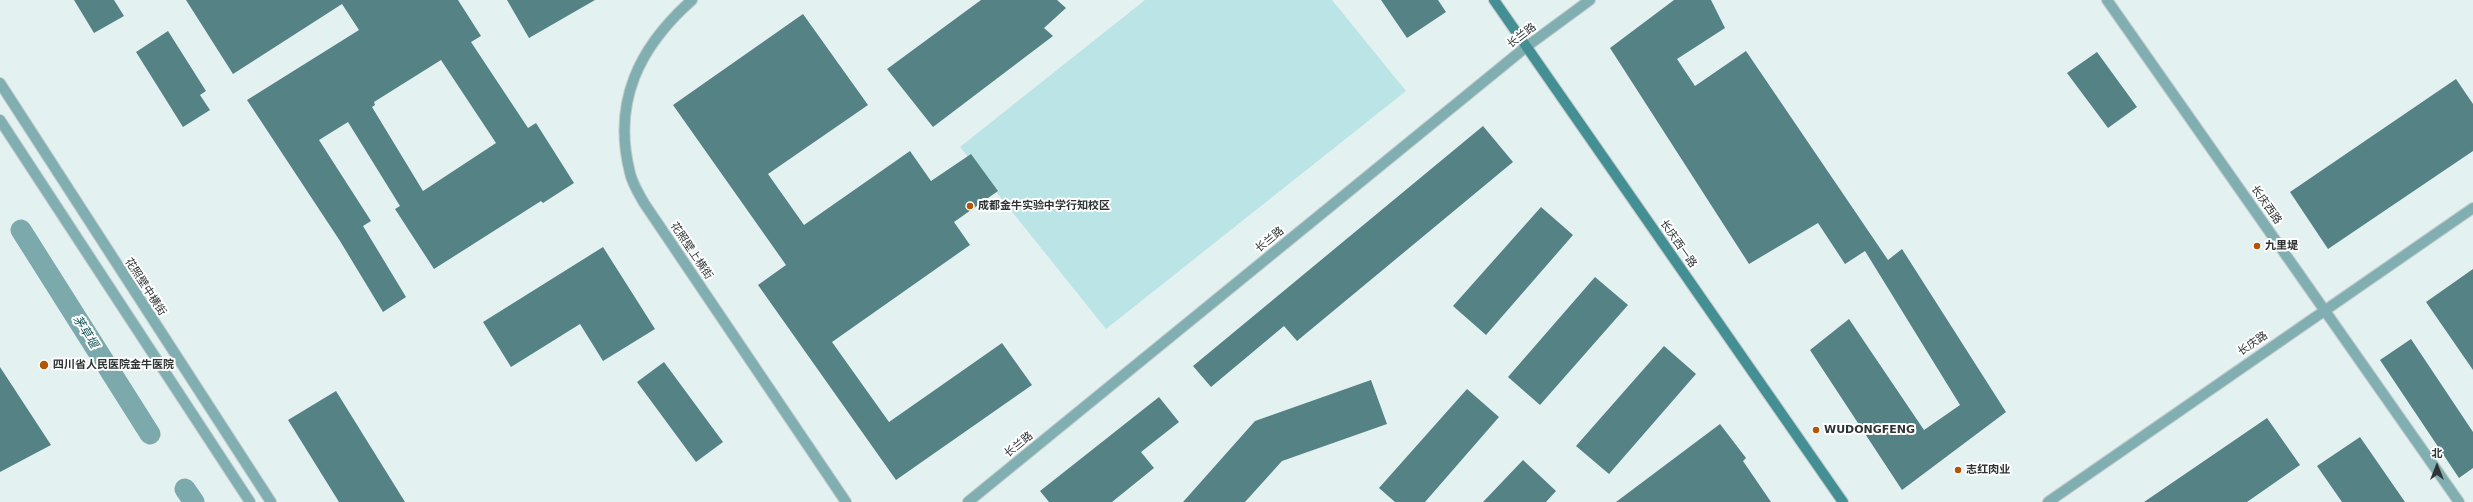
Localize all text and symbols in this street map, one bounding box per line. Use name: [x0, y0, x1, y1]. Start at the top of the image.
street label: 长兰路: [1505, 21, 1539, 51]
street label: 长庆西路: [2248, 183, 2284, 227]
place label: 成都金牛实验中学行知校区: [978, 199, 1110, 213]
marker: 成都金牛实验中学行知校区: [965, 201, 975, 211]
street label: 长庆西一路: [1657, 218, 1699, 270]
street label: 花照壁上横街: [667, 220, 715, 282]
street label: 长兰路: [1253, 224, 1287, 256]
place label: 九里堤: [2265, 239, 2298, 253]
marker: 九里堤: [2252, 241, 2262, 251]
street label: 花照壁中横街: [121, 256, 169, 318]
water label: 茅草堰: [69, 313, 101, 351]
street label: 长庆路: [2236, 329, 2270, 359]
place label: 四川省人民医院金牛医院: [53, 358, 174, 372]
marker: 四川省人民医院金牛医院: [38, 359, 50, 371]
place label: WUDONGFENG: [1824, 423, 1915, 437]
marker: WUDONGFENG: [1811, 425, 1821, 435]
street label: 长兰路: [1002, 429, 1036, 461]
north arrow: [2417, 446, 2457, 486]
text: 北: [2432, 447, 2443, 460]
place label: 志红肉业: [1966, 463, 2010, 477]
marker: 志红肉业: [1953, 465, 1963, 475]

